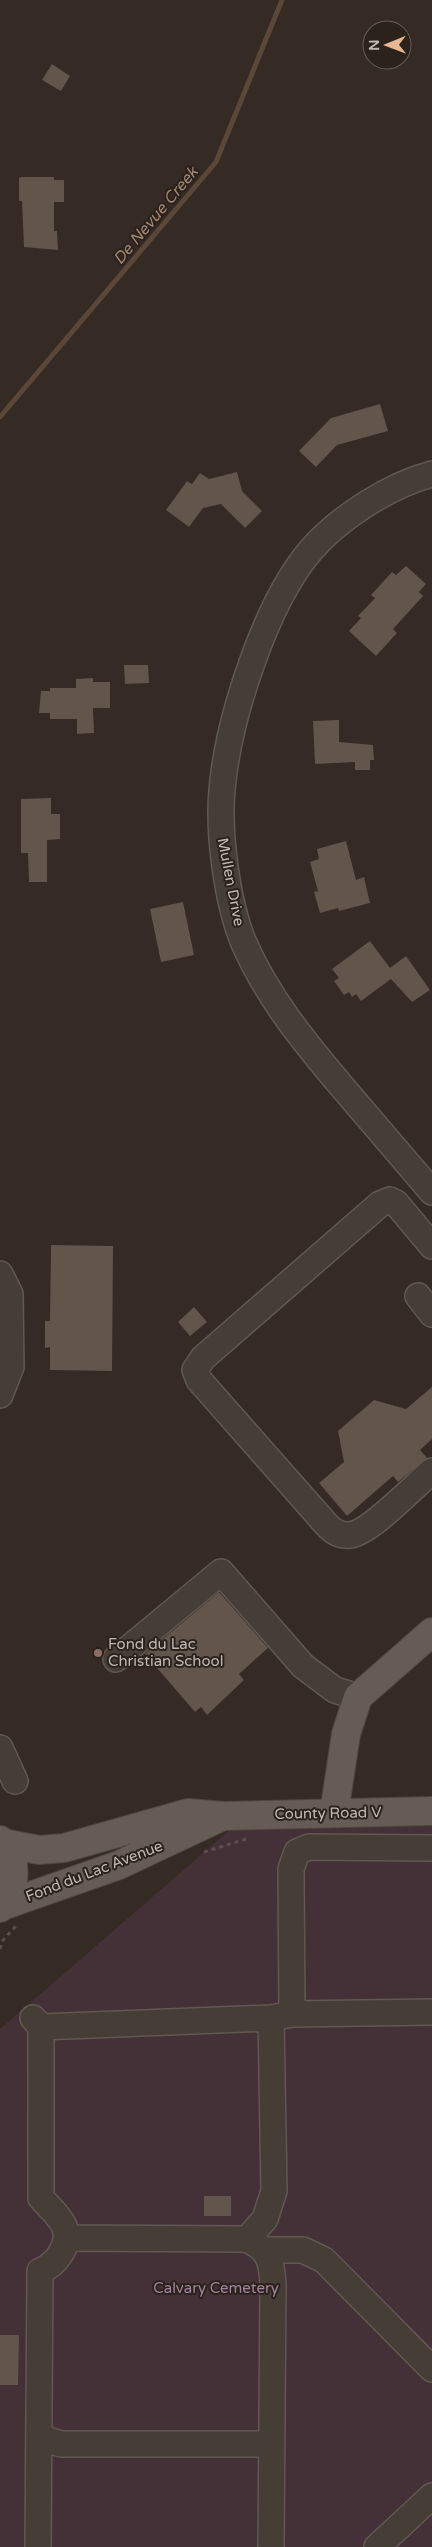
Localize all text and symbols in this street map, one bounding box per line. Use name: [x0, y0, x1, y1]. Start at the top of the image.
north arrow: [362, 20, 412, 70]
text: N: [366, 39, 383, 51]
water label: De Nevue Creek: [109, 162, 203, 269]
street label: Mullen Drive: [214, 836, 248, 928]
place label: Fond du Lac Christian School: [108, 1635, 223, 1670]
marker: Fond du Lac Christian School: [92, 1647, 104, 1659]
street label: County Road V: [274, 1803, 382, 1823]
street label: Fond du Lac Avenue: [23, 1837, 165, 1905]
park label: Calvary Cemetery: [153, 2279, 279, 2297]

